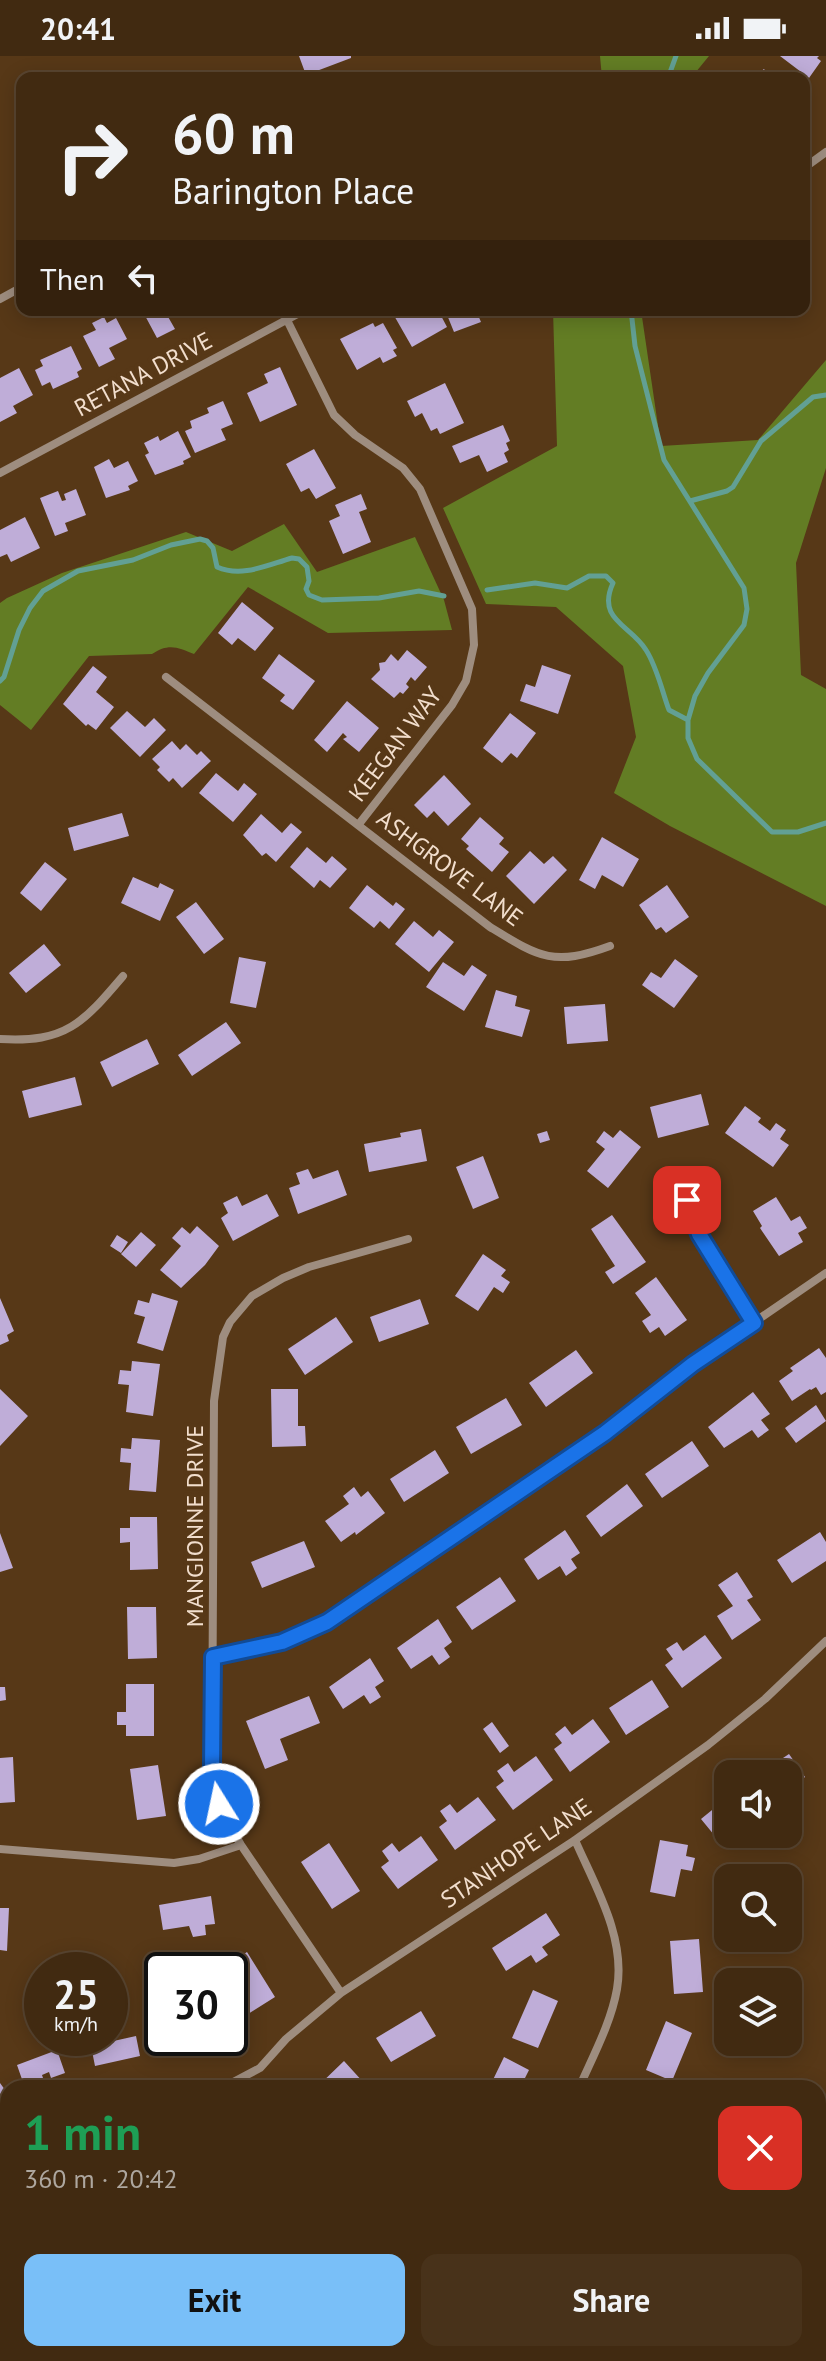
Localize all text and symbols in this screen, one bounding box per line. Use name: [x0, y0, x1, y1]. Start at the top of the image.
text: 20:41: [40, 9, 116, 48]
text: 60 m: [172, 97, 295, 169]
icon: right: [40, 104, 144, 208]
text: Barington Place: [172, 167, 414, 214]
icon: left: [121, 256, 165, 300]
text: Then: [40, 259, 105, 298]
street label: RETANA DRIVE: [69, 325, 217, 423]
street label: KEEGAN WAY: [342, 680, 449, 808]
street label: ASHGROVE LANE: [371, 803, 529, 933]
pin: [653, 1166, 721, 1234]
icon: arrive: [665, 1178, 709, 1222]
street label: MANGIONNE DRIVE: [179, 1425, 210, 1627]
map controls: [714, 1760, 802, 2056]
button: sound: [714, 1760, 802, 1848]
position arrow: [177, 1762, 261, 1846]
street label: STANHOPE LANE: [435, 1791, 597, 1915]
button: search: [714, 1864, 802, 1952]
speed limit sign: 30: [144, 1952, 248, 2056]
text: 25: [53, 1968, 99, 2020]
button: layers: [714, 1968, 802, 2056]
text: km/h: [54, 2011, 98, 2037]
text: 1 min: [24, 2101, 141, 2163]
button: close: [718, 2106, 802, 2190]
text: 360 m · 20:42: [24, 2162, 178, 2195]
button: Exit: [24, 2254, 405, 2346]
button: Share: [421, 2254, 802, 2346]

